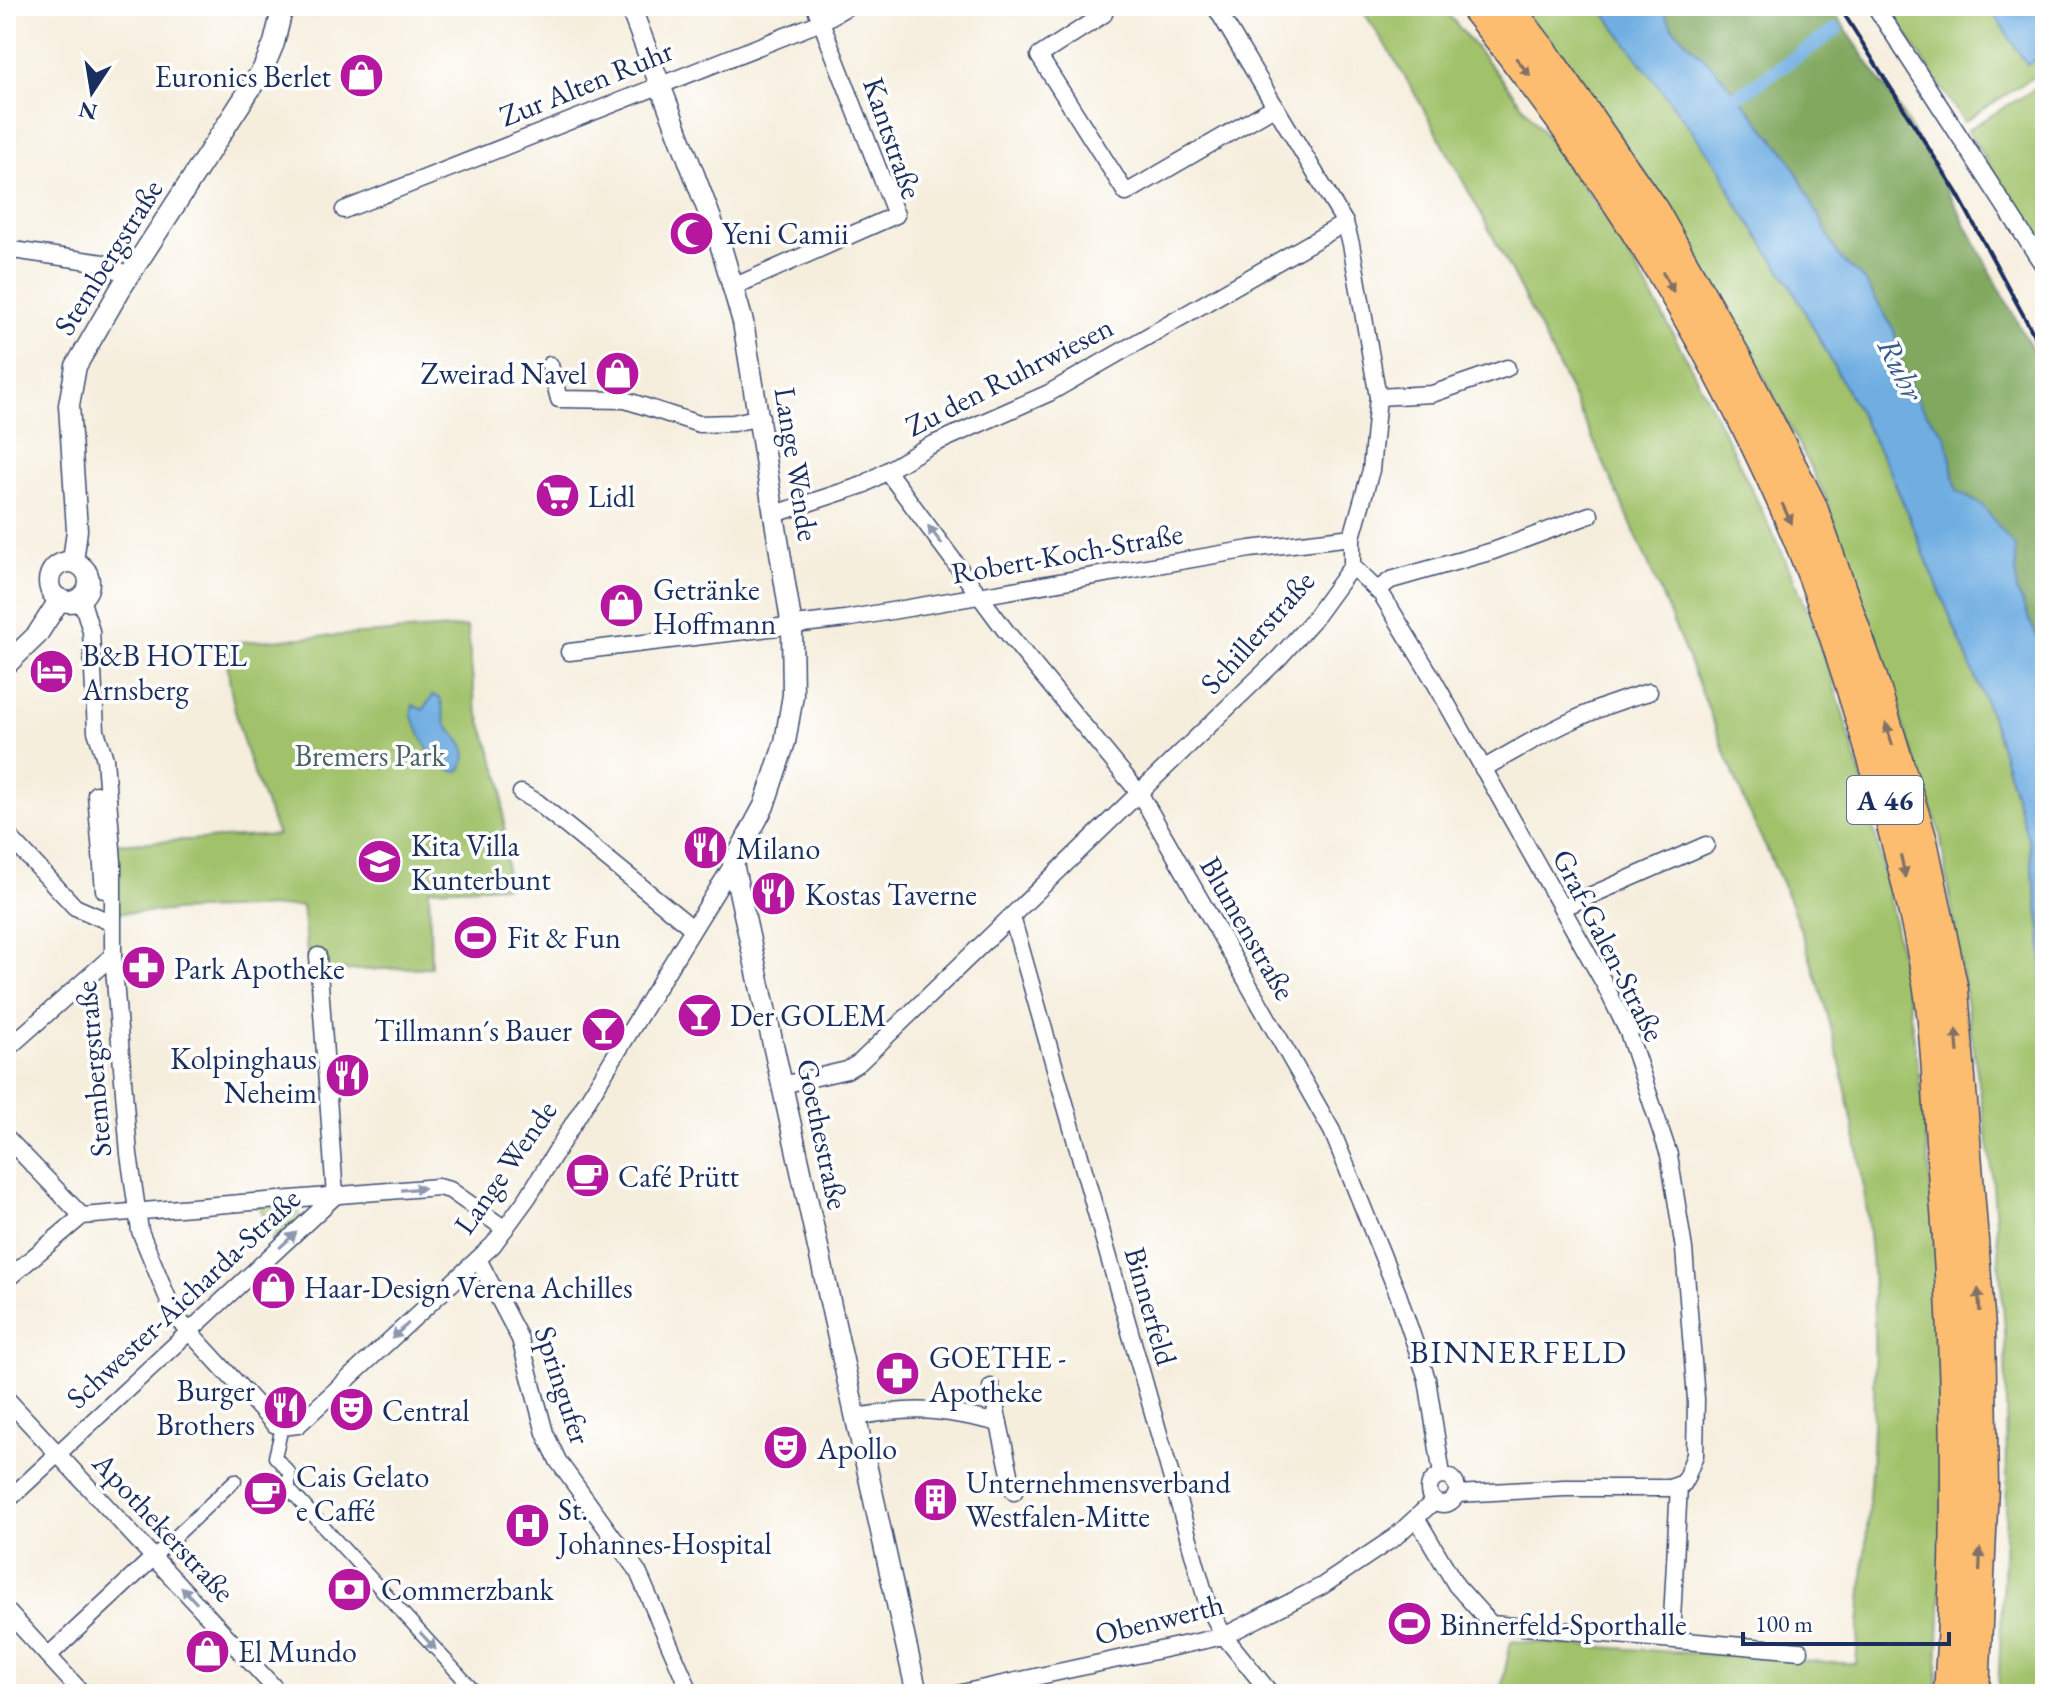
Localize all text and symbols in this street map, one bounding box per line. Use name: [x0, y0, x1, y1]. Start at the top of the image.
street label: Zur Alten Ruhr: [494, 31, 678, 135]
north arrow: [52, 52, 132, 132]
shop icon: Euronics Berlet: [338, 52, 386, 100]
place label: Euronics Berlet: [155, 57, 332, 96]
one-way arrow: [1514, 57, 1531, 77]
street label: Kantstraße: [854, 72, 932, 204]
text: N: [76, 95, 100, 127]
street label: Stembergstraße: [45, 172, 171, 342]
mosque icon: Yeni Camii: [667, 209, 715, 257]
place label: Yeni Camii: [722, 214, 849, 253]
one-way arrow: [1661, 271, 1675, 294]
street label: Zu den Ruhrwiesen: [899, 307, 1120, 445]
water label: Ruhr: [1868, 330, 1935, 409]
shop icon: Zweirad Navel: [594, 349, 642, 397]
place label: Zweirad Navel: [420, 354, 587, 393]
street label: Lange Wende: [766, 384, 828, 544]
supermarket icon: Lidl: [533, 472, 581, 520]
place label: Lidl: [588, 477, 635, 516]
one-way arrow: [1780, 502, 1794, 525]
street label: Robert-Koch-Straße: [948, 513, 1186, 593]
one-way arrow: [928, 525, 944, 545]
street label: Schillerstraße: [1191, 562, 1323, 702]
place label: Getränke Hoffmann: [653, 570, 777, 643]
shop icon: Getränke Hoffmann: [598, 582, 646, 630]
place label: B&B HOTEL Arnsberg: [81, 636, 248, 709]
hotel icon: B&B HOTEL Arnsberg: [27, 648, 75, 696]
one-way arrow: [1882, 721, 1895, 745]
park label: Bremers Park: [294, 736, 447, 775]
road number: A 46: [1847, 776, 1923, 824]
restaurant icon: Milano: [681, 824, 729, 872]
place label: Kita Villa Kunterbunt: [411, 826, 551, 899]
place label: Milano: [736, 829, 820, 868]
school or university icon: Kita Villa Kunterbunt: [356, 838, 404, 886]
street label: Graf-Galen-Straße: [1544, 842, 1674, 1048]
street label: Blumenstraße: [1191, 849, 1305, 1007]
one-way arrow: [1898, 854, 1910, 879]
restaurant icon: Kostas Taverne: [750, 870, 798, 918]
place label: Kostas Taverne: [805, 875, 977, 914]
sports icon: Fit & Fun: [452, 913, 500, 961]
place label: Fit & Fun: [507, 918, 621, 957]
pharmacy icon: Park Apotheke: [119, 944, 167, 992]
place label: Park Apotheke: [174, 949, 345, 988]
street label: Stembergstraße: [66, 979, 120, 1159]
bar icon: Der GOLEM: [675, 991, 723, 1039]
place label: Der GOLEM: [730, 996, 887, 1035]
bar icon: Tillmann´s Bauer: [579, 1006, 627, 1054]
place label: Tillmann´s Bauer: [374, 1011, 572, 1050]
one-way arrow: [1951, 1028, 1964, 1053]
place label: Kolpinghaus Neheim: [170, 1039, 317, 1112]
restaurant icon: Kolpinghaus Neheim: [324, 1051, 372, 1099]
street label: Goethestraße: [788, 1055, 858, 1213]
street label: Lange Wende: [445, 1092, 565, 1242]
cafe icon: Café Prütt: [563, 1152, 611, 1200]
place label: Café Prütt: [618, 1157, 740, 1196]
street label: Schwester-Aicharda-Straße: [58, 1179, 308, 1417]
one-way arrow: [401, 1182, 426, 1195]
one-way arrow: [278, 1231, 297, 1249]
street label: Binnerfeld: [1116, 1242, 1187, 1370]
shop icon: Haar-Design Verena Achilles: [249, 1263, 297, 1311]
place label: Haar-Design Verena Achilles: [304, 1268, 633, 1307]
one-way arrow: [1972, 1287, 1985, 1312]
one-way arrow: [391, 1321, 410, 1339]
street label: Springufer: [526, 1321, 600, 1449]
district label: BINNERFELD: [1410, 1331, 1628, 1373]
place label: GOETHE - Apotheke: [928, 1338, 1066, 1411]
pharmacy icon: GOETHE - Apotheke: [874, 1350, 922, 1398]
place label: Burger Brothers: [156, 1371, 255, 1444]
restaurant icon: Burger Brothers: [262, 1383, 310, 1431]
theatre icon: Central: [327, 1386, 375, 1434]
place label: Central: [382, 1391, 469, 1430]
theatre icon: Apollo: [762, 1424, 810, 1472]
place label: Apollo: [816, 1429, 897, 1468]
street label: Apothekerstraße: [84, 1443, 244, 1610]
place label: Cais Gelato e Caffé: [296, 1457, 429, 1530]
place label: Unternehmensverband Westfalen-Mitte: [966, 1463, 1231, 1536]
cafe icon: Cais Gelato e Caffé: [241, 1469, 289, 1517]
building icon: Unternehmensverband Westfalen-Mitte: [911, 1475, 959, 1523]
place label: St. Johannes-Hospital: [555, 1490, 772, 1563]
hospital icon: St. Johannes-Hospital: [503, 1502, 551, 1550]
one-way arrow: [1973, 1547, 1986, 1572]
bank icon: Commerzbank: [326, 1565, 374, 1613]
place label: Commerzbank: [381, 1570, 555, 1609]
street label: Obenwerth: [1090, 1584, 1228, 1654]
one-way arrow: [181, 1586, 199, 1605]
scale bar: [1743, 1596, 1949, 1646]
sports icon: Binnerfeld-Sporthalle: [1385, 1600, 1433, 1648]
place label: Binnerfeld-Sporthalle: [1440, 1605, 1687, 1644]
text: 100 m: [1755, 1608, 1813, 1639]
shop icon: El Mundo: [183, 1627, 231, 1675]
place label: El Mundo: [238, 1632, 357, 1671]
one-way arrow: [419, 1632, 437, 1651]

